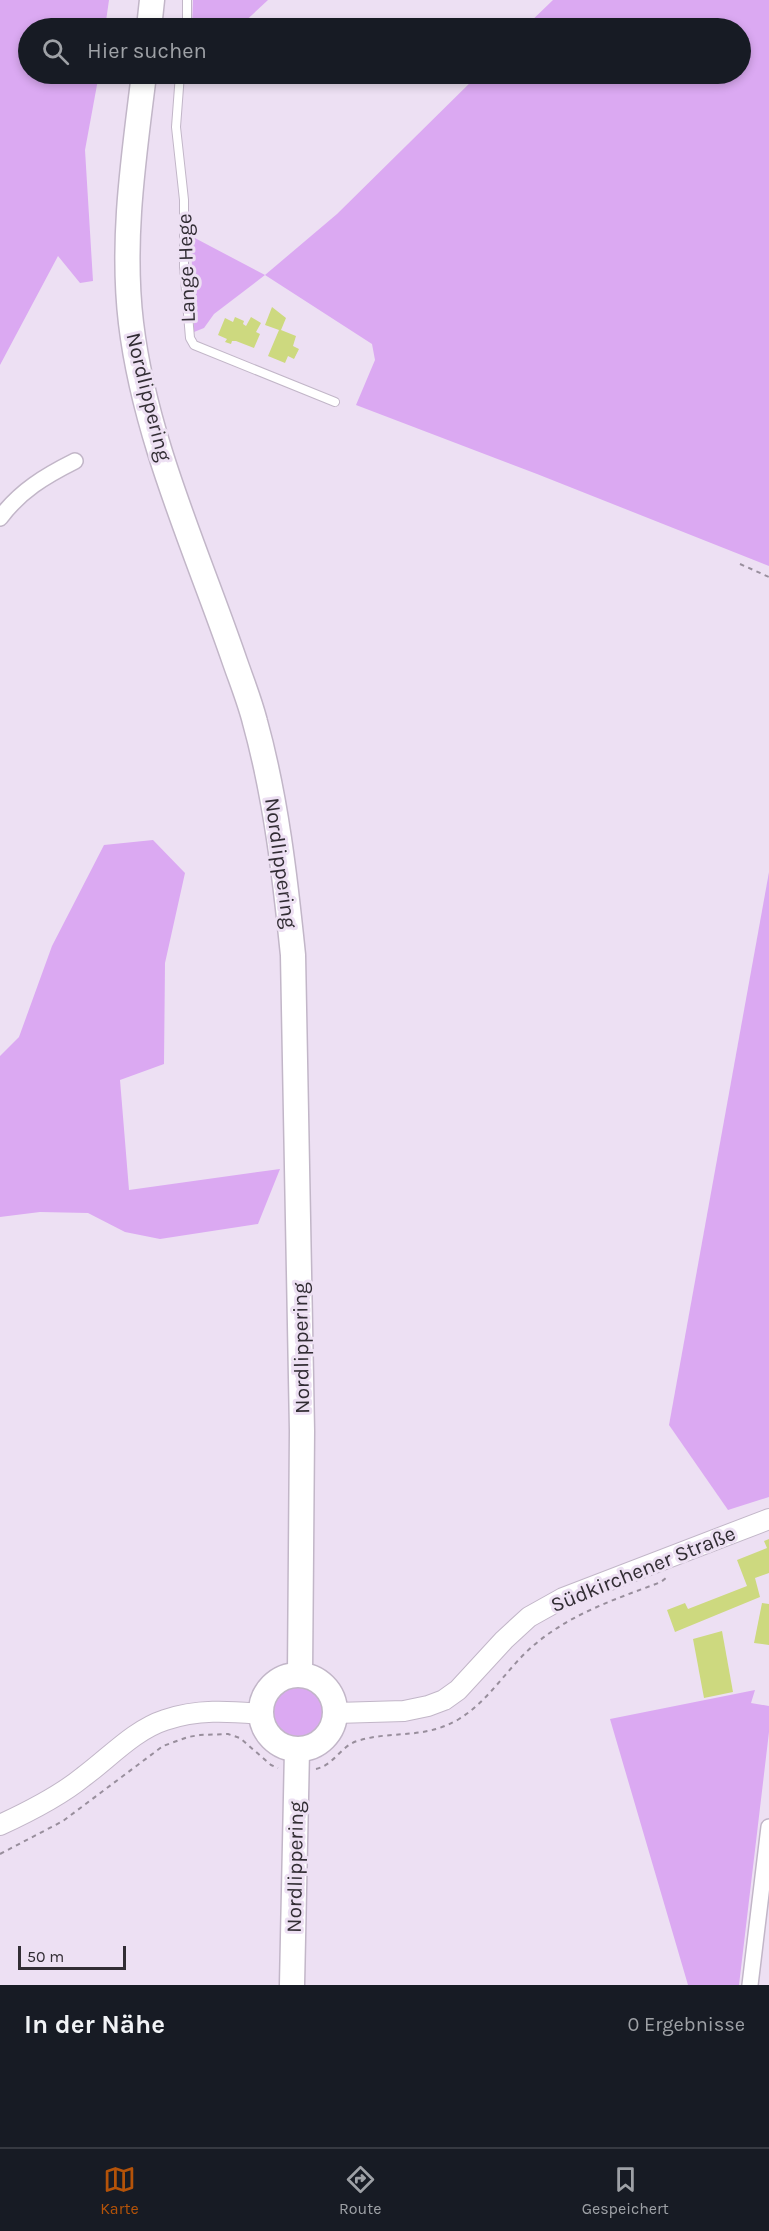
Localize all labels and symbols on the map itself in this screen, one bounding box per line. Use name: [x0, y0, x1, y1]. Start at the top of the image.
street label: Lange Hege: [172, 213, 200, 323]
street label: Nordlippering: [121, 330, 177, 464]
street label: Nordlippering: [260, 796, 302, 930]
street label: Nordlippering: [288, 1282, 314, 1414]
street label: Südkirchener Straße: [547, 1521, 739, 1617]
street label: Nordlippering: [282, 1801, 308, 1933]
scale bar: [18, 1943, 126, 1970]

